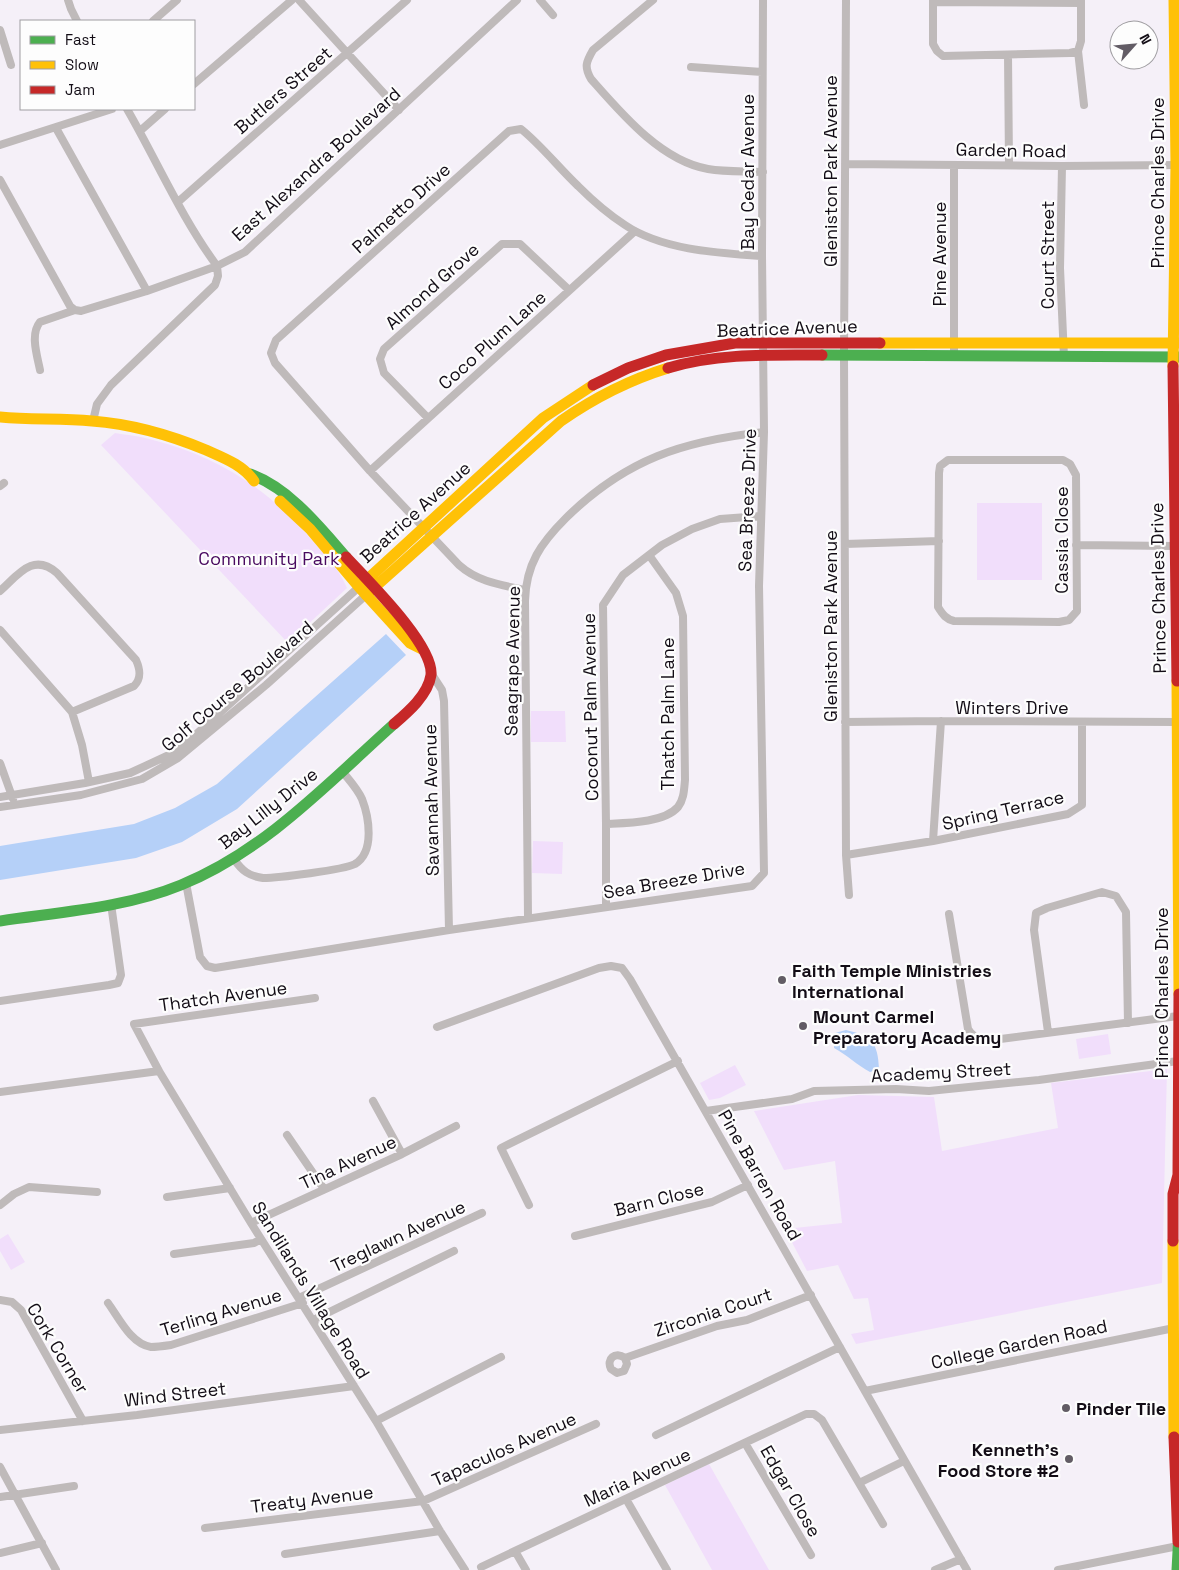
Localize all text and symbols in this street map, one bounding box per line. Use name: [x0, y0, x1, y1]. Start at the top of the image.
legend: [20, 20, 195, 110]
north arrow: [1109, 20, 1159, 70]
text: Fast: [65, 30, 96, 49]
text: N: [1135, 31, 1156, 47]
street label: Butlers Street: [229, 41, 337, 139]
text: Slow: [65, 55, 99, 74]
street label: Gleniston Park Avenue: [819, 75, 842, 267]
text: Jam: [65, 80, 95, 99]
street label: East Alexandra Boulevard: [227, 82, 405, 246]
street label: Bay Cedar Avenue: [736, 94, 759, 250]
street label: Prince Charles Drive: [1146, 97, 1169, 269]
street label: Garden Road: [955, 138, 1067, 162]
street label: Palmetto Drive: [347, 158, 455, 258]
street label: Court Street: [1036, 201, 1059, 309]
street label: Pine Avenue: [928, 202, 951, 306]
street label: Almond Grove: [380, 238, 484, 334]
street label: Coco Plum Lane: [433, 285, 551, 395]
street label: Beatrice Avenue: [716, 314, 858, 342]
street label: Sea Breeze Drive: [733, 428, 761, 572]
street label: Beatrice Avenue: [355, 456, 475, 568]
street label: Cassia Close: [1050, 486, 1073, 594]
street label: Prince Charles Drive: [1145, 502, 1171, 674]
street label: Gleniston Park Avenue: [819, 530, 842, 722]
park label: Community Park: [198, 547, 340, 570]
street label: Seagrape Avenue: [499, 586, 525, 736]
street label: Coconut Palm Avenue: [577, 613, 603, 801]
street label: Golf Course Boulevard: [156, 616, 318, 756]
street label: Thatch Palm Lane: [656, 637, 679, 791]
street label: Winters Drive: [955, 696, 1069, 719]
street label: Savannah Avenue: [418, 724, 444, 876]
street label: Bay Lilly Drive: [214, 762, 322, 854]
street label: Spring Terrace: [940, 785, 1066, 835]
street label: Sea Breeze Drive: [601, 856, 747, 904]
street label: Prince Charles Drive: [1150, 907, 1173, 1079]
place label: Faith Temple Ministries International: [792, 959, 992, 1003]
marker: Faith Temple Ministries International: [776, 974, 788, 986]
street label: Thatch Avenue: [157, 976, 289, 1016]
place label: Mount Carmel Preparatory Academy: [813, 1005, 1001, 1049]
marker: Mount Carmel Preparatory Academy: [797, 1020, 809, 1032]
street label: Academy Street: [870, 1057, 1012, 1087]
street label: Pine Barren Road: [713, 1105, 807, 1245]
street label: Tina Avenue: [296, 1130, 400, 1194]
street label: Barn Close: [612, 1177, 706, 1221]
street label: Treglawn Avenue: [327, 1195, 469, 1277]
street label: Sandilands Village Road: [247, 1197, 375, 1383]
street label: Zirconia Court: [651, 1282, 775, 1342]
street label: Terling Avenue: [158, 1283, 284, 1341]
street label: Cork Corner: [22, 1298, 94, 1398]
street label: College Garden Road: [929, 1314, 1109, 1374]
street label: Wind Street: [123, 1376, 227, 1412]
place label: Pinder Tile: [1076, 1397, 1166, 1420]
marker: Pinder Tile: [1060, 1402, 1072, 1414]
street label: Tapaculos Avenue: [428, 1407, 580, 1491]
place label: Kenneth's Food Store #2: [938, 1438, 1059, 1482]
street label: Edgar Close: [755, 1441, 827, 1541]
street label: Maria Avenue: [580, 1442, 694, 1512]
marker: Kenneth's Food Store #2: [1063, 1453, 1075, 1465]
street label: Treaty Avenue: [249, 1480, 375, 1518]

